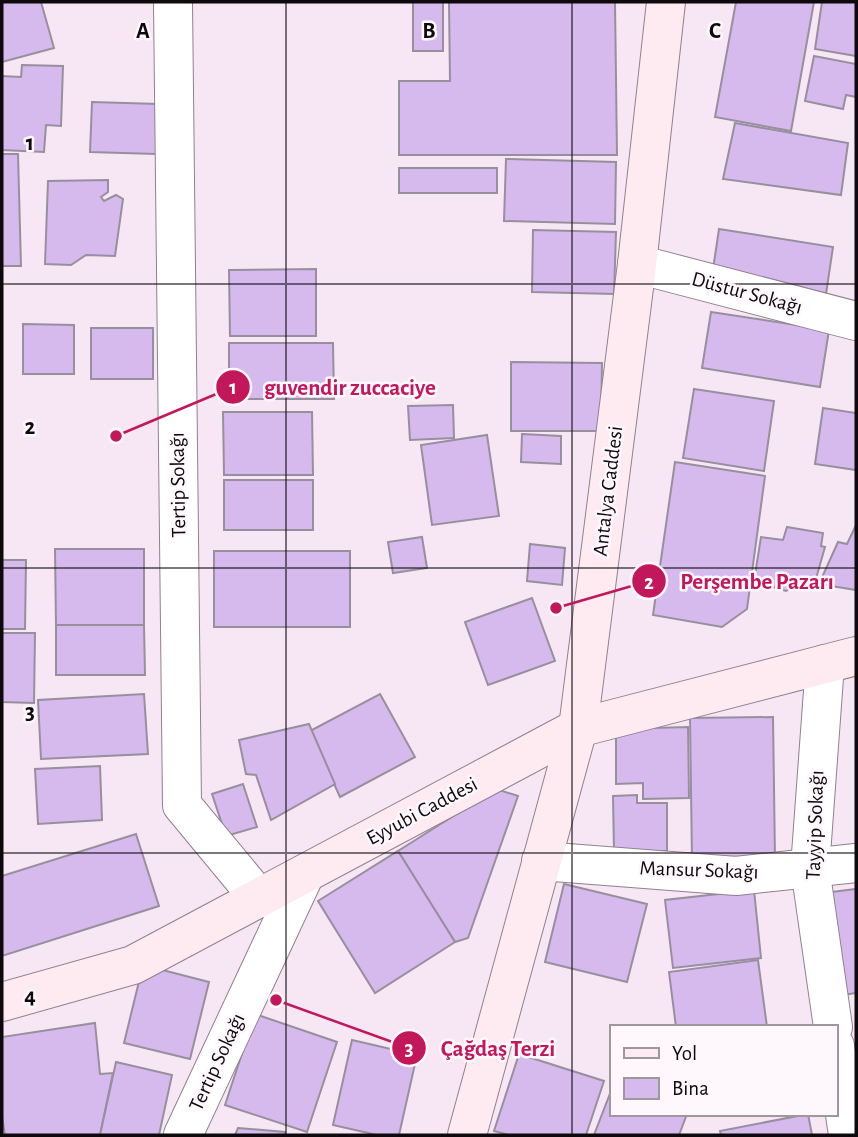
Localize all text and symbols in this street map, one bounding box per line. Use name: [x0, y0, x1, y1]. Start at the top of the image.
text: A: [136, 20, 150, 43]
text: B: [422, 20, 436, 43]
text: C: [709, 20, 721, 43]
text: 1: [26, 132, 34, 155]
street label: Düstur Sokağı: [689, 268, 805, 318]
callout: guvendir zuccaciye: [215, 365, 450, 409]
text: 1: [229, 377, 237, 398]
text: guvendir zuccaciye: [264, 377, 436, 400]
text: 2: [25, 416, 36, 439]
street label: Antalya Caddesi: [590, 425, 626, 557]
street label: Tertip Sokağı: [167, 432, 189, 538]
callout: Perşembe Pazarı: [631, 559, 848, 603]
text: Perşembe Pazarı: [680, 571, 834, 594]
text: 2: [644, 572, 654, 593]
text: 3: [25, 701, 35, 724]
street label: Tayyip Sokağı: [803, 770, 827, 880]
street label: Eyyubi Caddesi: [363, 773, 481, 849]
street label: Mansur Sokağı: [639, 857, 759, 883]
text: 4: [24, 985, 36, 1008]
street label: Tertip Sokağı: [185, 1010, 249, 1114]
legend: [610, 1025, 837, 1116]
callout: Çağdaş Terzi: [391, 1026, 569, 1070]
text: 3: [404, 1038, 414, 1059]
text: Çağdaş Terzi: [441, 1038, 555, 1061]
text: Yol: [672, 1043, 697, 1064]
text: Bina: [672, 1078, 709, 1099]

